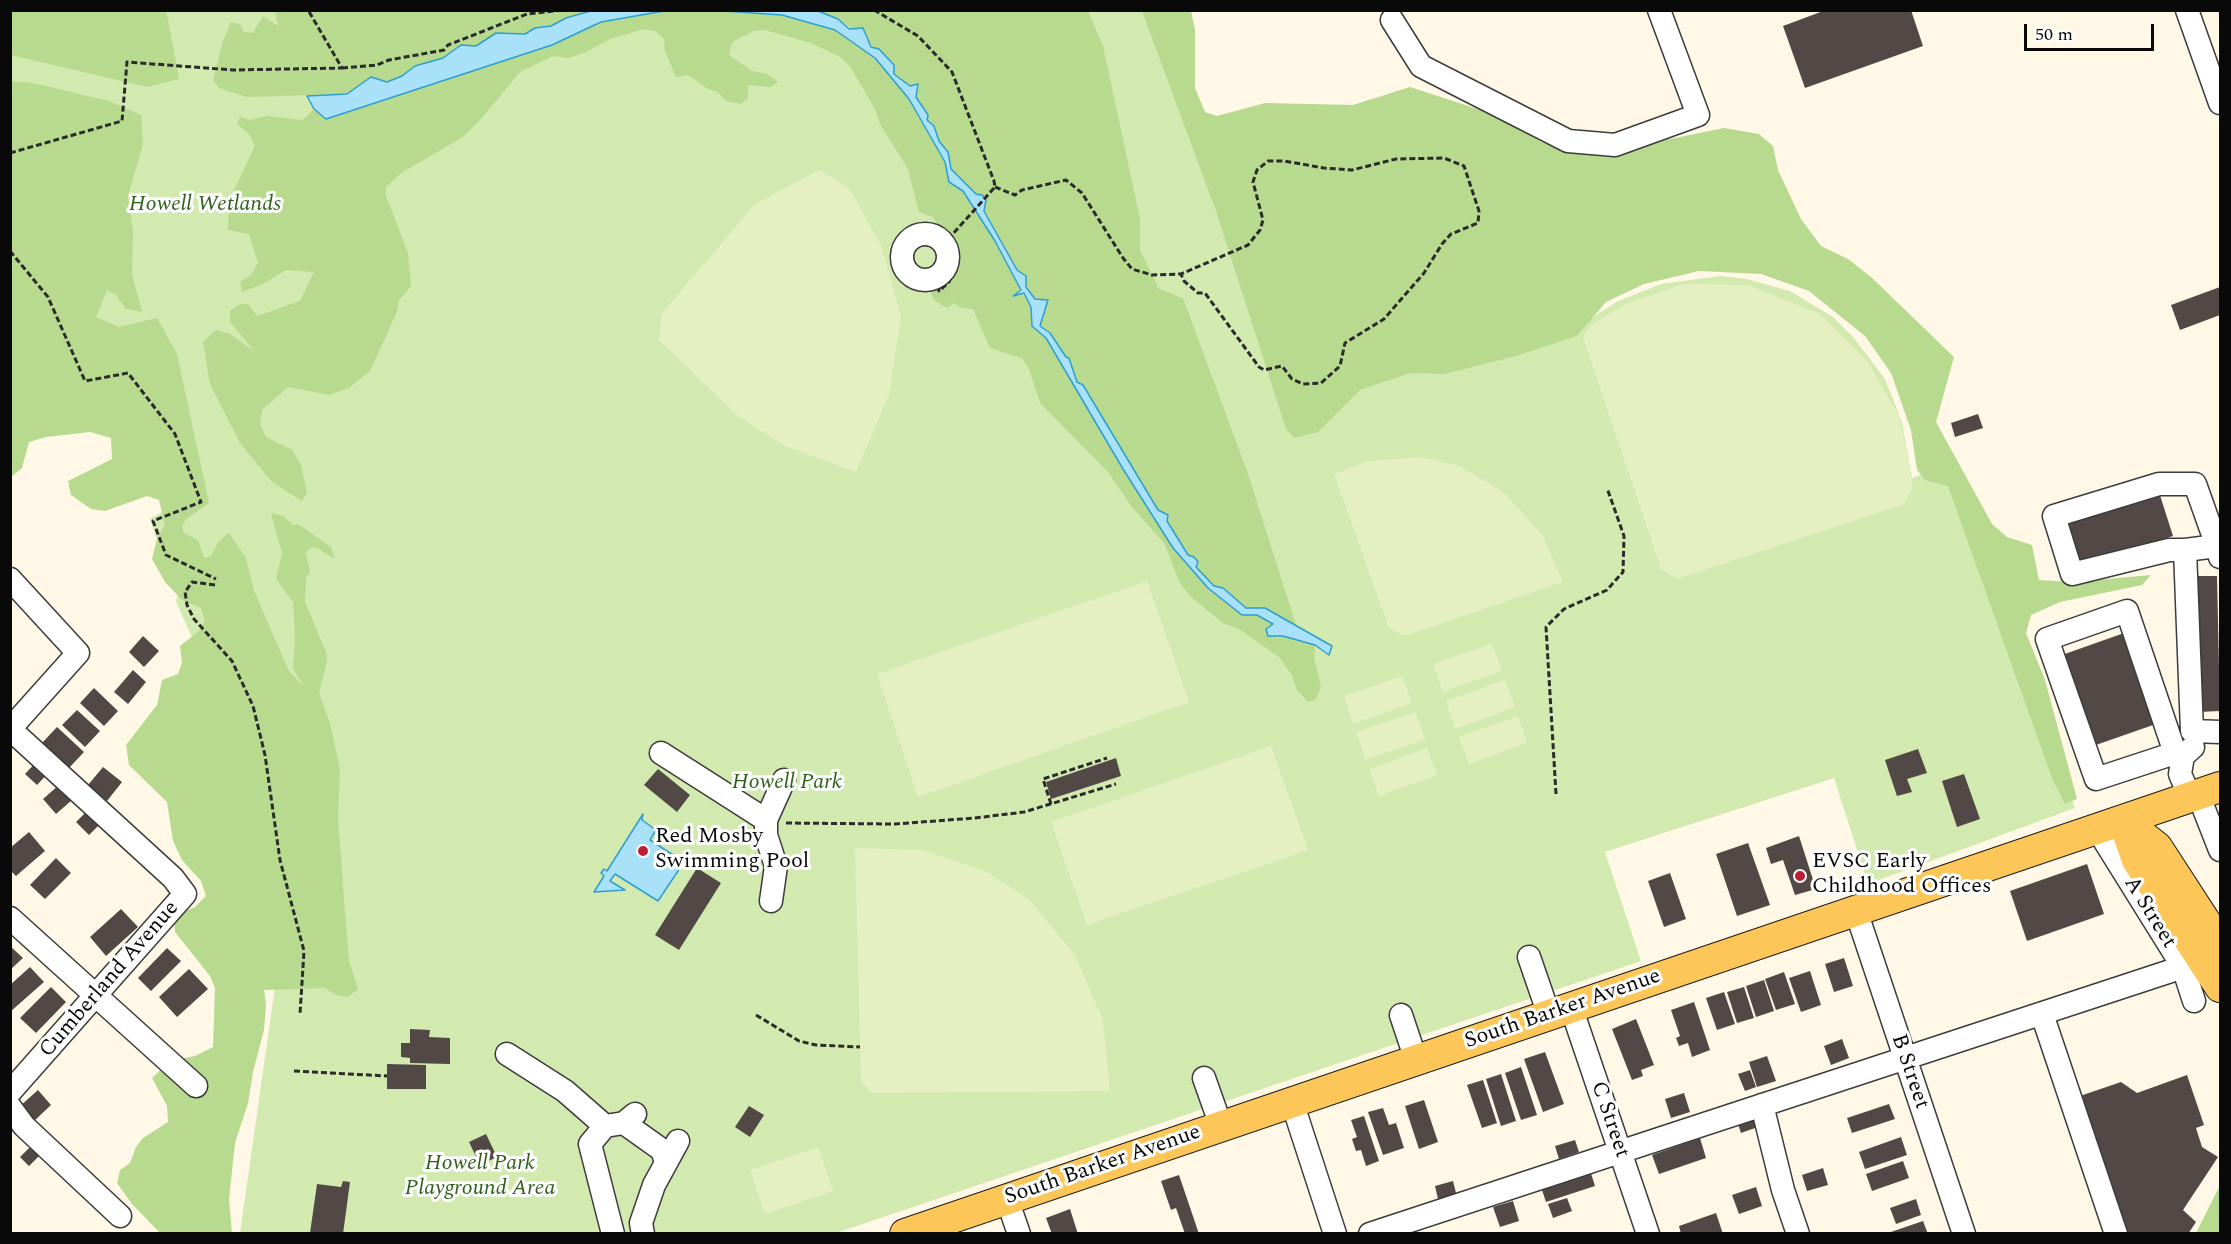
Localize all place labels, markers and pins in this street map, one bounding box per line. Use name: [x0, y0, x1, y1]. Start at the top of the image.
place label: Red Mosby Swimming Pool: [655, 825, 809, 876]
marker: Red Mosby Swimming Pool: [636, 844, 650, 858]
place label: EVSC Early Childhood Offices: [1812, 850, 1991, 902]
marker: EVSC Early Childhood Offices: [1793, 869, 1807, 883]

